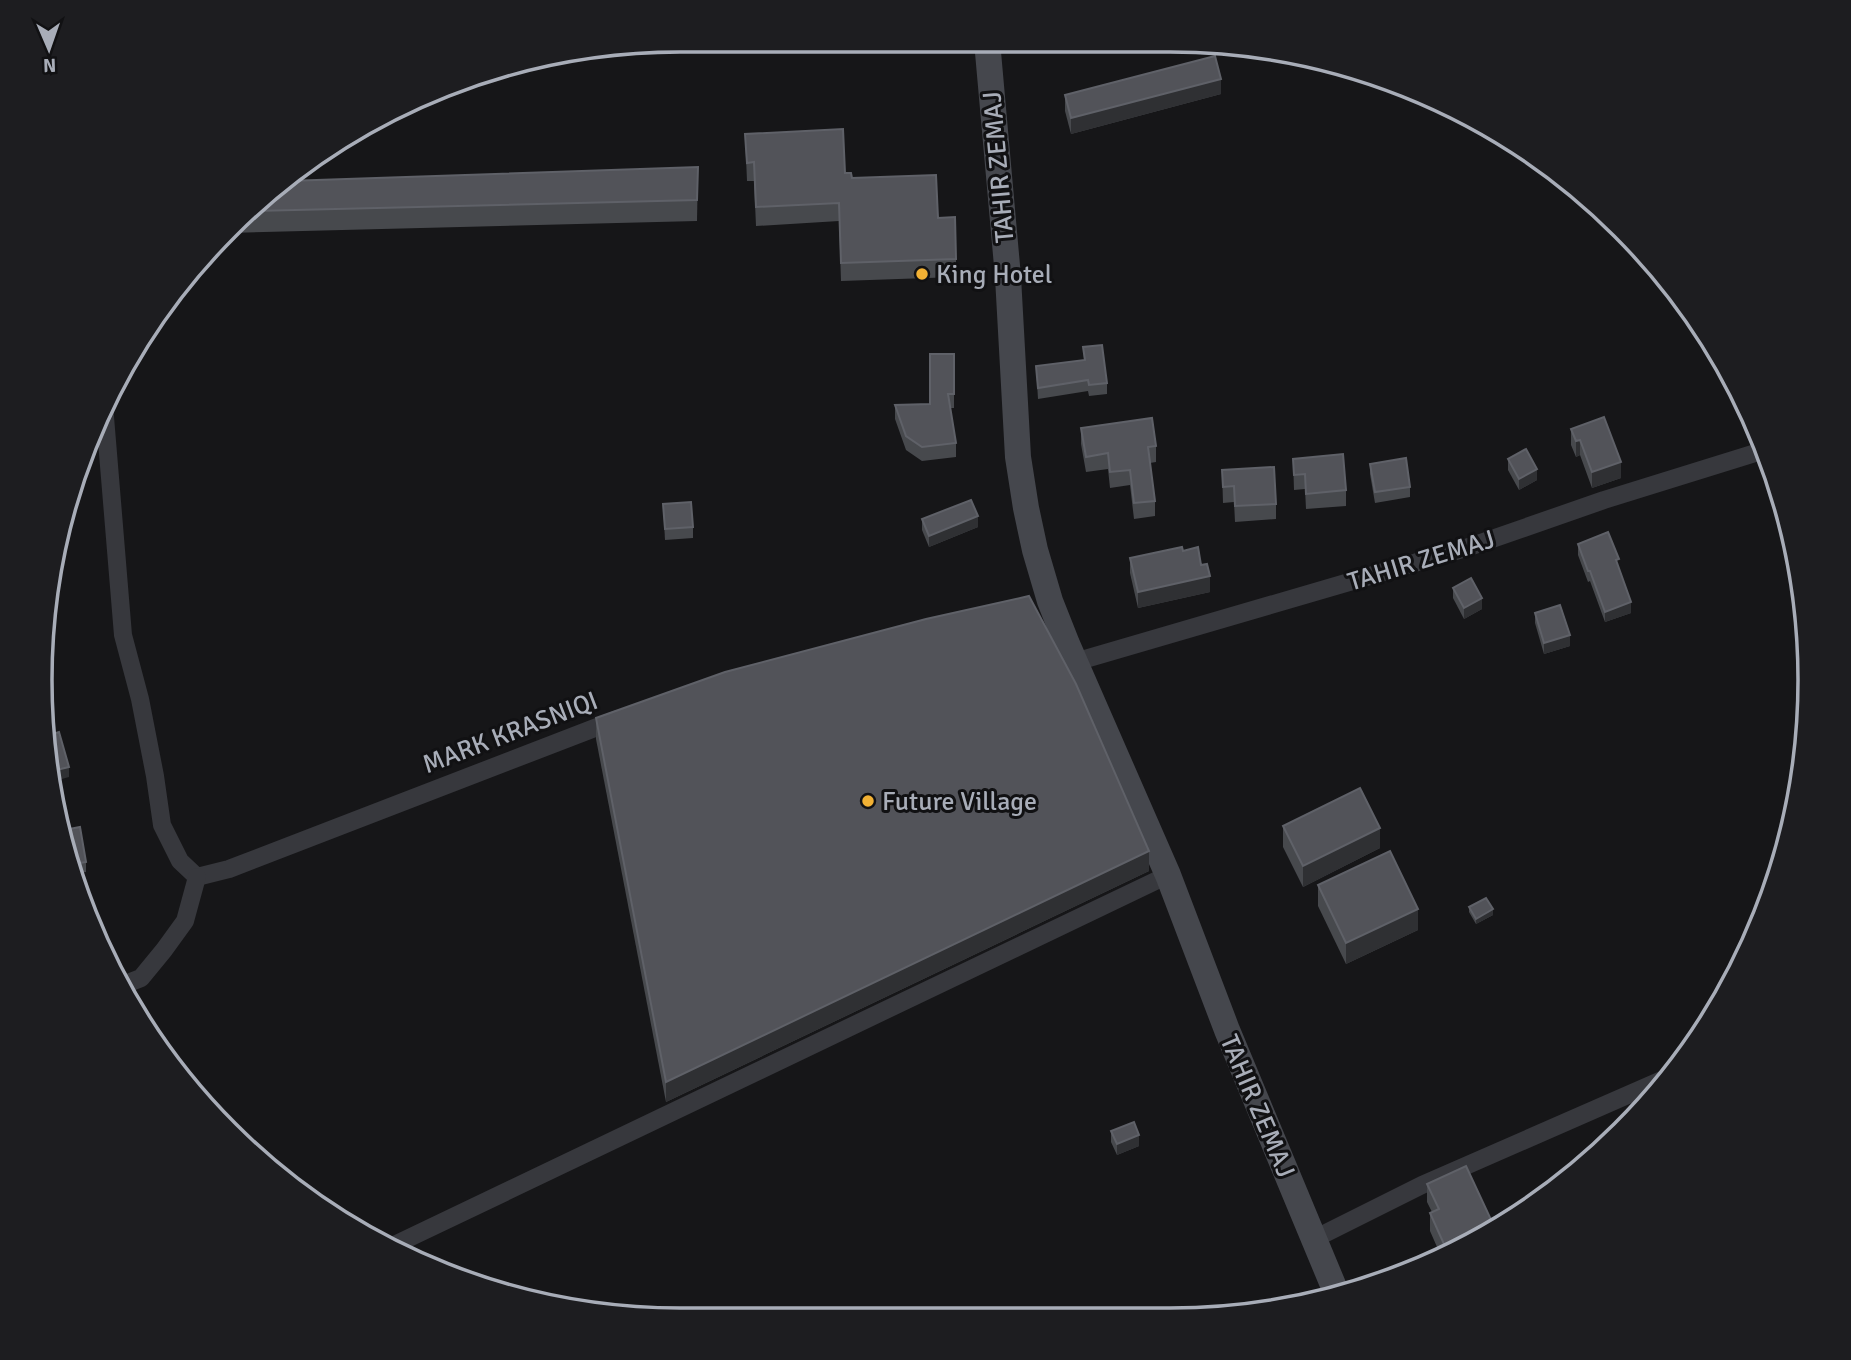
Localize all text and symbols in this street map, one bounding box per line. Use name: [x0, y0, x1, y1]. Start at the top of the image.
north arrow: [14, 14, 84, 84]
text: N: [43, 53, 57, 77]
street label: TAHIR ZEMAJ: [976, 90, 1022, 244]
place label: King Hotel: [936, 259, 1053, 291]
marker: King Hotel: [914, 266, 930, 282]
street label: TAHIR ZEMAJ: [1344, 523, 1499, 598]
street label: MARK KRASNIQI: [418, 685, 602, 781]
place label: Future Village: [882, 786, 1037, 818]
marker: Future Village: [860, 793, 876, 809]
street label: TAHIR ZEMAJ: [1213, 1030, 1302, 1183]

